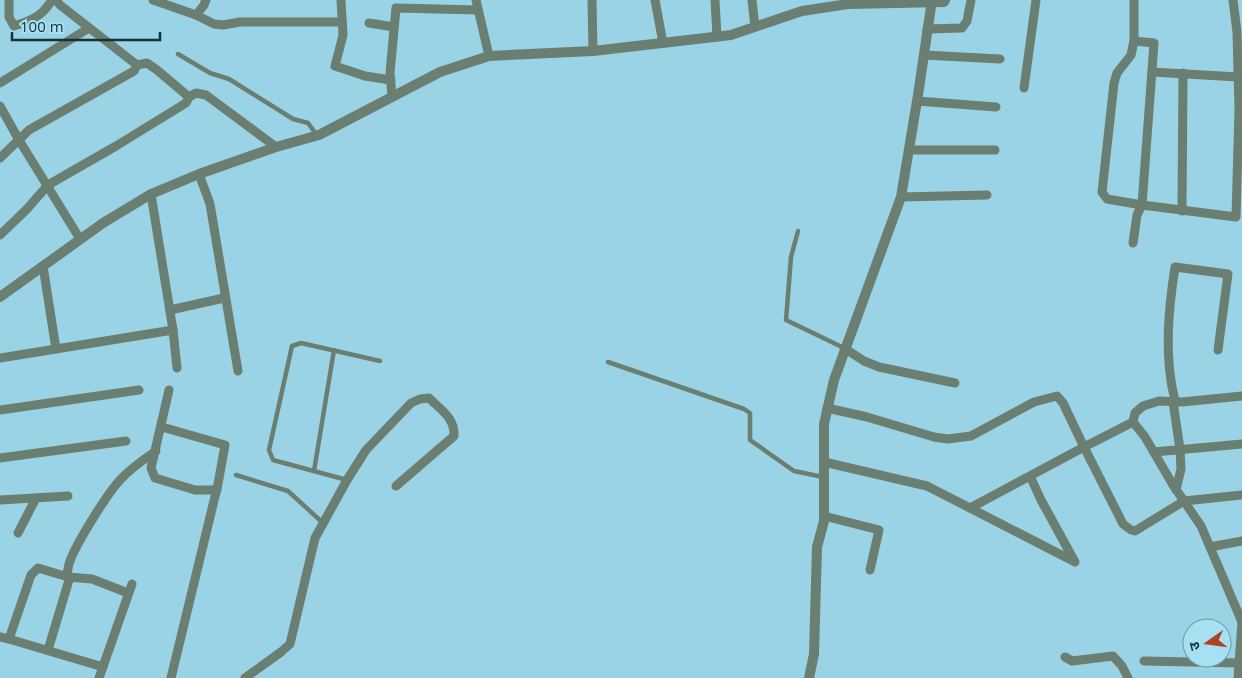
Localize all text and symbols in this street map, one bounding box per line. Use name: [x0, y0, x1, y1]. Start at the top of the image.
scale bar: [12, 10, 160, 42]
text: 100 m: [20, 16, 64, 36]
north arrow: [1182, 618, 1232, 668]
text: उ: [1183, 639, 1204, 653]

